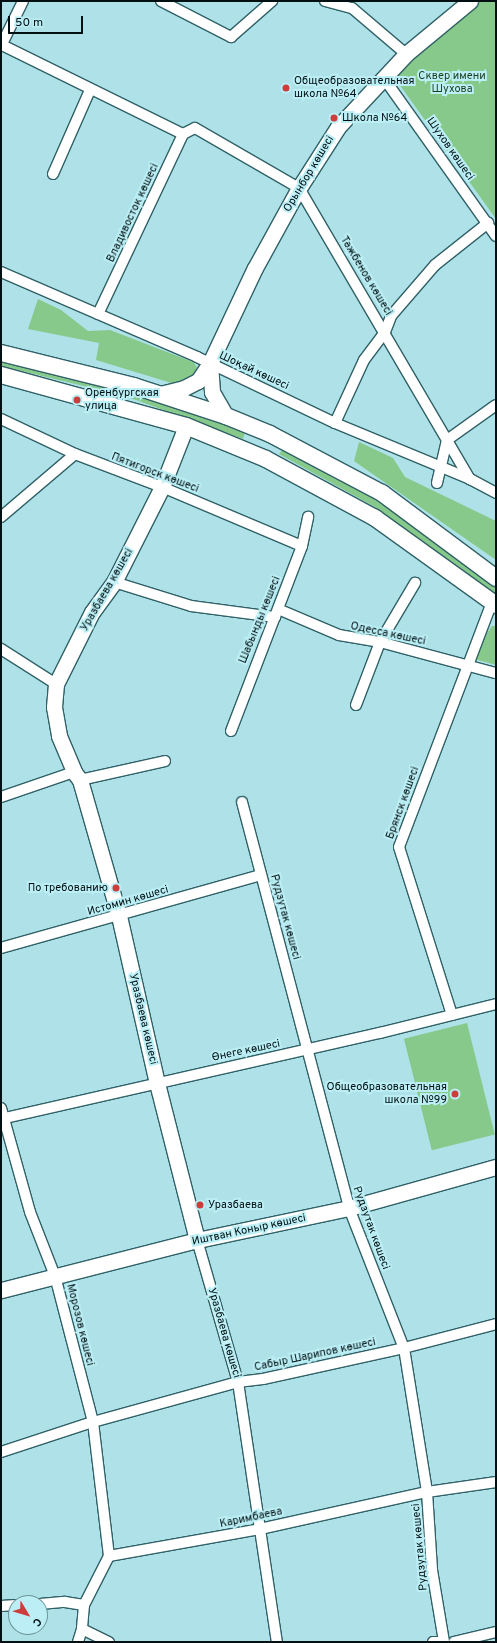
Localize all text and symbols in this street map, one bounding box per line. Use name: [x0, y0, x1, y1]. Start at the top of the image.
scale bar: [10, 8, 85, 34]
text: 50 m: [15, 15, 43, 31]
park label: Сквер имени Шухова: [418, 70, 486, 96]
place label: Общеобразовательная школа №64: [294, 75, 414, 101]
marker: Общеобразовательная школа №64: [281, 83, 291, 93]
place label: Школа №64: [342, 111, 407, 125]
marker: Школа №64: [329, 113, 339, 123]
street label: Шухов көшесі: [423, 115, 477, 183]
street label: Орынбор көшесі: [281, 133, 337, 215]
street label: Владивосток көшесі: [104, 161, 162, 265]
street label: Тәжбенов көшесі: [337, 234, 395, 318]
street label: Шоқай көшесі: [217, 349, 291, 393]
place label: Оренбургская улица: [85, 387, 159, 413]
marker: Оренбургская улица: [72, 395, 82, 405]
street label: Пятигорск көшесі: [109, 450, 201, 496]
street label: Уразбаева көшесі: [78, 546, 136, 634]
street label: Шабынды көшесі: [237, 575, 283, 665]
street label: Одесса көшесі: [349, 620, 427, 648]
street label: Брянск көшесі: [384, 765, 422, 841]
street label: Рудзутак көшесі: [267, 873, 303, 961]
place label: По требованию: [28, 881, 108, 895]
street label: Истомин көшесі: [86, 883, 170, 919]
marker: По требованию: [111, 883, 121, 893]
street label: Уразбаева көшесі: [126, 972, 160, 1066]
street label: Өнеге көшесі: [211, 1037, 281, 1065]
place label: Общеобразовательная школа №99: [327, 1081, 447, 1107]
marker: Общеобразовательная школа №99: [450, 1089, 460, 1099]
street label: Рудзутак көшесі: [350, 1185, 392, 1271]
place label: Уразбаева: [208, 1198, 263, 1212]
marker: Уразбаева: [195, 1200, 205, 1210]
street label: Иштван Коныр көшесі: [191, 1211, 307, 1249]
street label: Морозов көшесі: [63, 1283, 97, 1367]
street label: Уразбаева көшесі: [205, 1286, 243, 1380]
street label: Сабыр Шарипов көшесі: [253, 1336, 377, 1374]
street label: Рудзутак көшесі: [410, 1503, 430, 1591]
street label: Каримбаева: [219, 1505, 283, 1531]
north arrow: [8, 1595, 48, 1635]
text: С: [29, 1615, 44, 1629]

